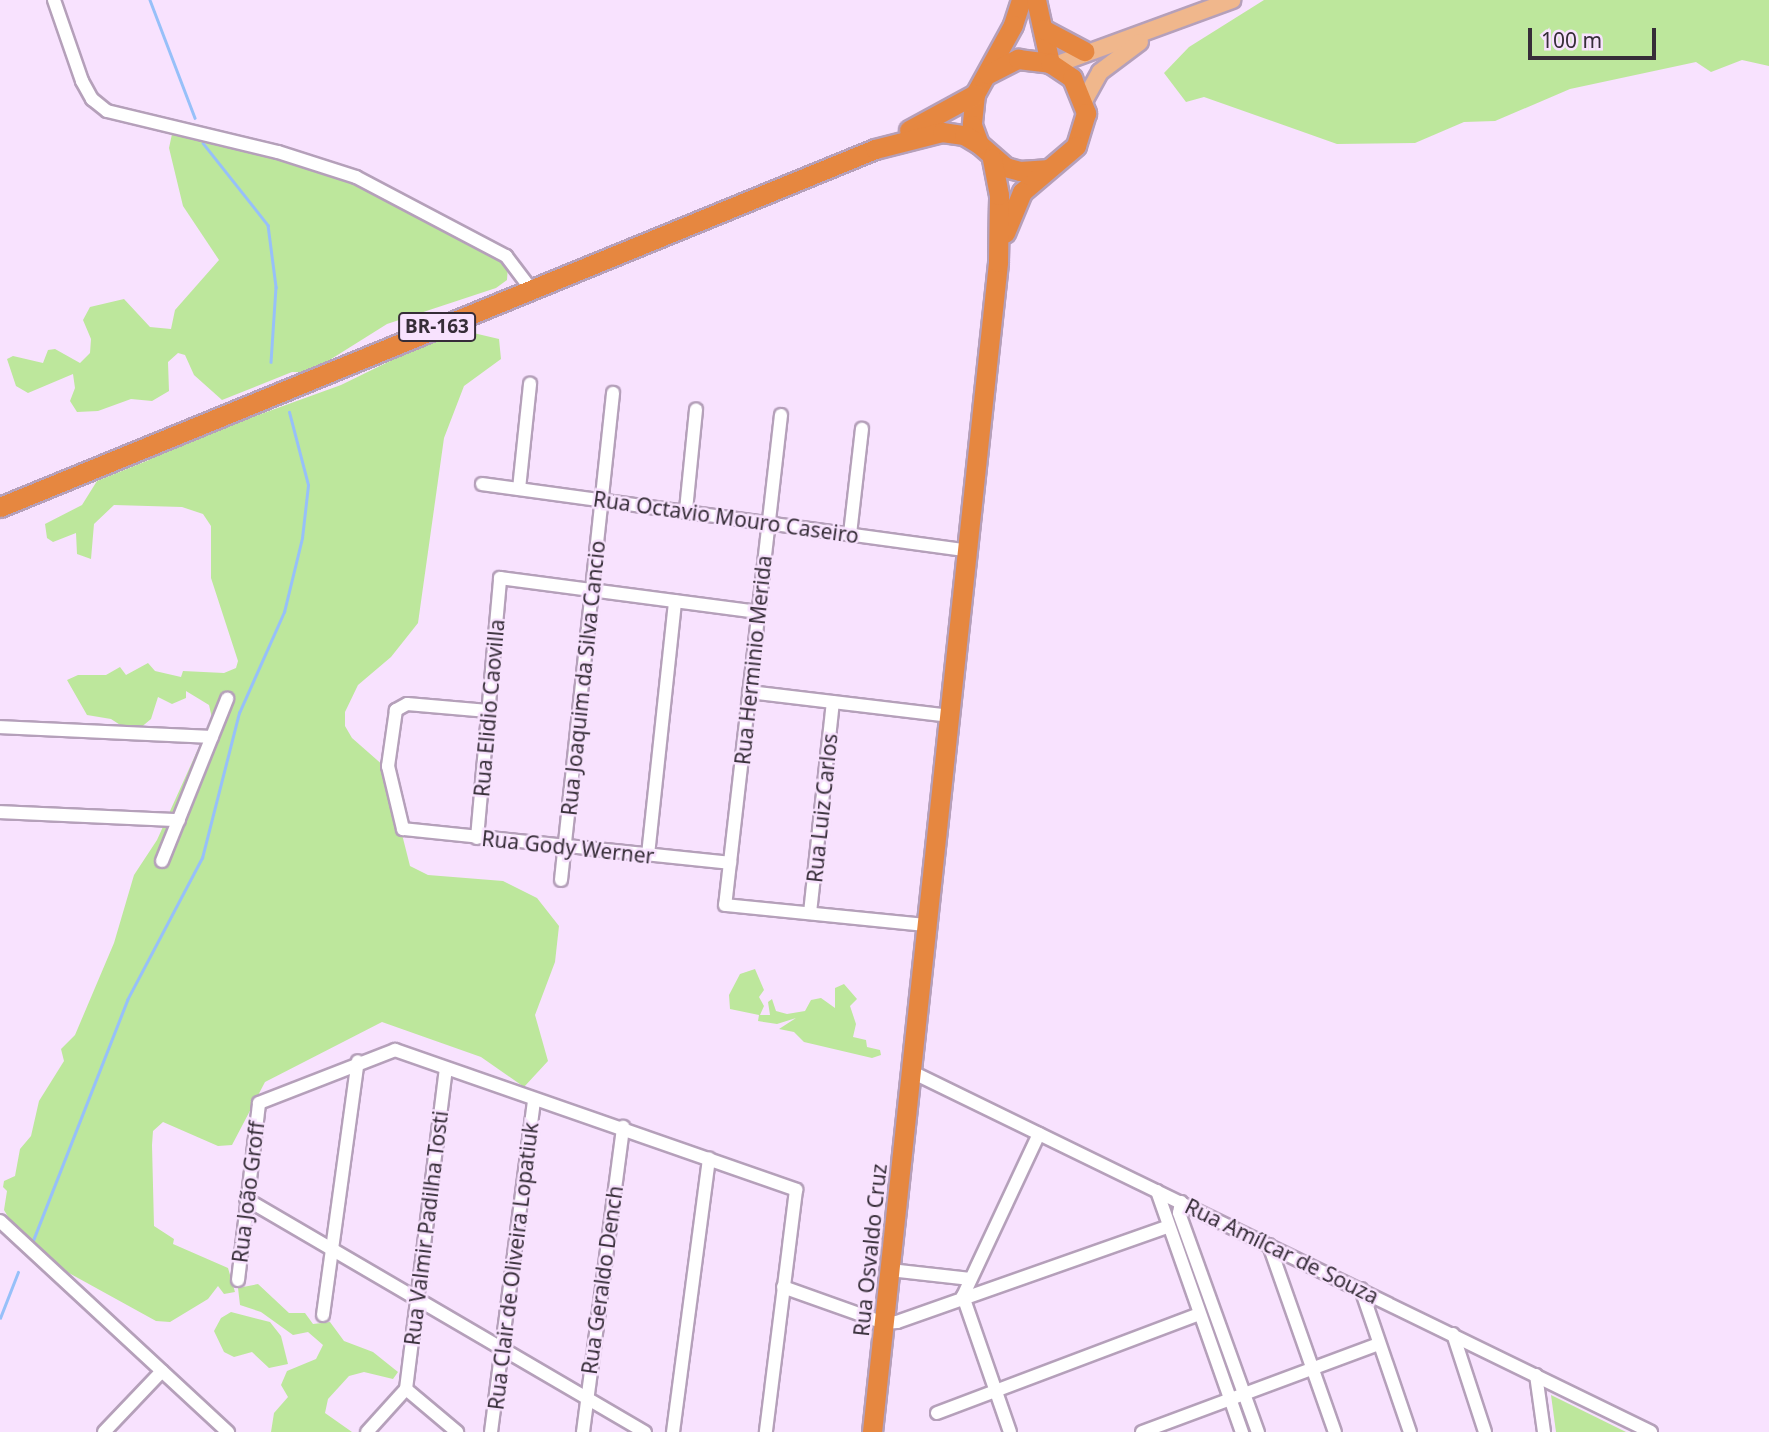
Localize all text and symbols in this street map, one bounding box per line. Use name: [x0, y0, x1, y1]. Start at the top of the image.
scale bar: [1531, 14, 1659, 58]
text: 100 m: [1541, 26, 1602, 54]
road number: BR-163: [397, 312, 477, 342]
street label: Rua Octavio Mouro Caseiro: [592, 486, 860, 548]
street label: Rua Joaquim da Silva Cancio: [556, 539, 610, 817]
street label: Rua Herminio Merida: [729, 554, 777, 766]
street label: Rua Elidio Caovilla: [469, 618, 509, 798]
street label: Rua Luiz Carlos: [802, 732, 842, 884]
street label: Rua Gody Werner: [480, 825, 656, 869]
street label: Rua Valmir Padilha Tosti: [399, 1109, 453, 1347]
street label: Rua João Groff: [227, 1120, 269, 1264]
street label: Rua Clair de Oliveira Lopatiuk: [483, 1121, 543, 1411]
street label: Rua Osvaldo Cruz: [848, 1162, 892, 1338]
street label: Rua Geraldo Dench: [576, 1184, 628, 1376]
street label: Rua Amílcar de Souza: [1181, 1193, 1383, 1309]

